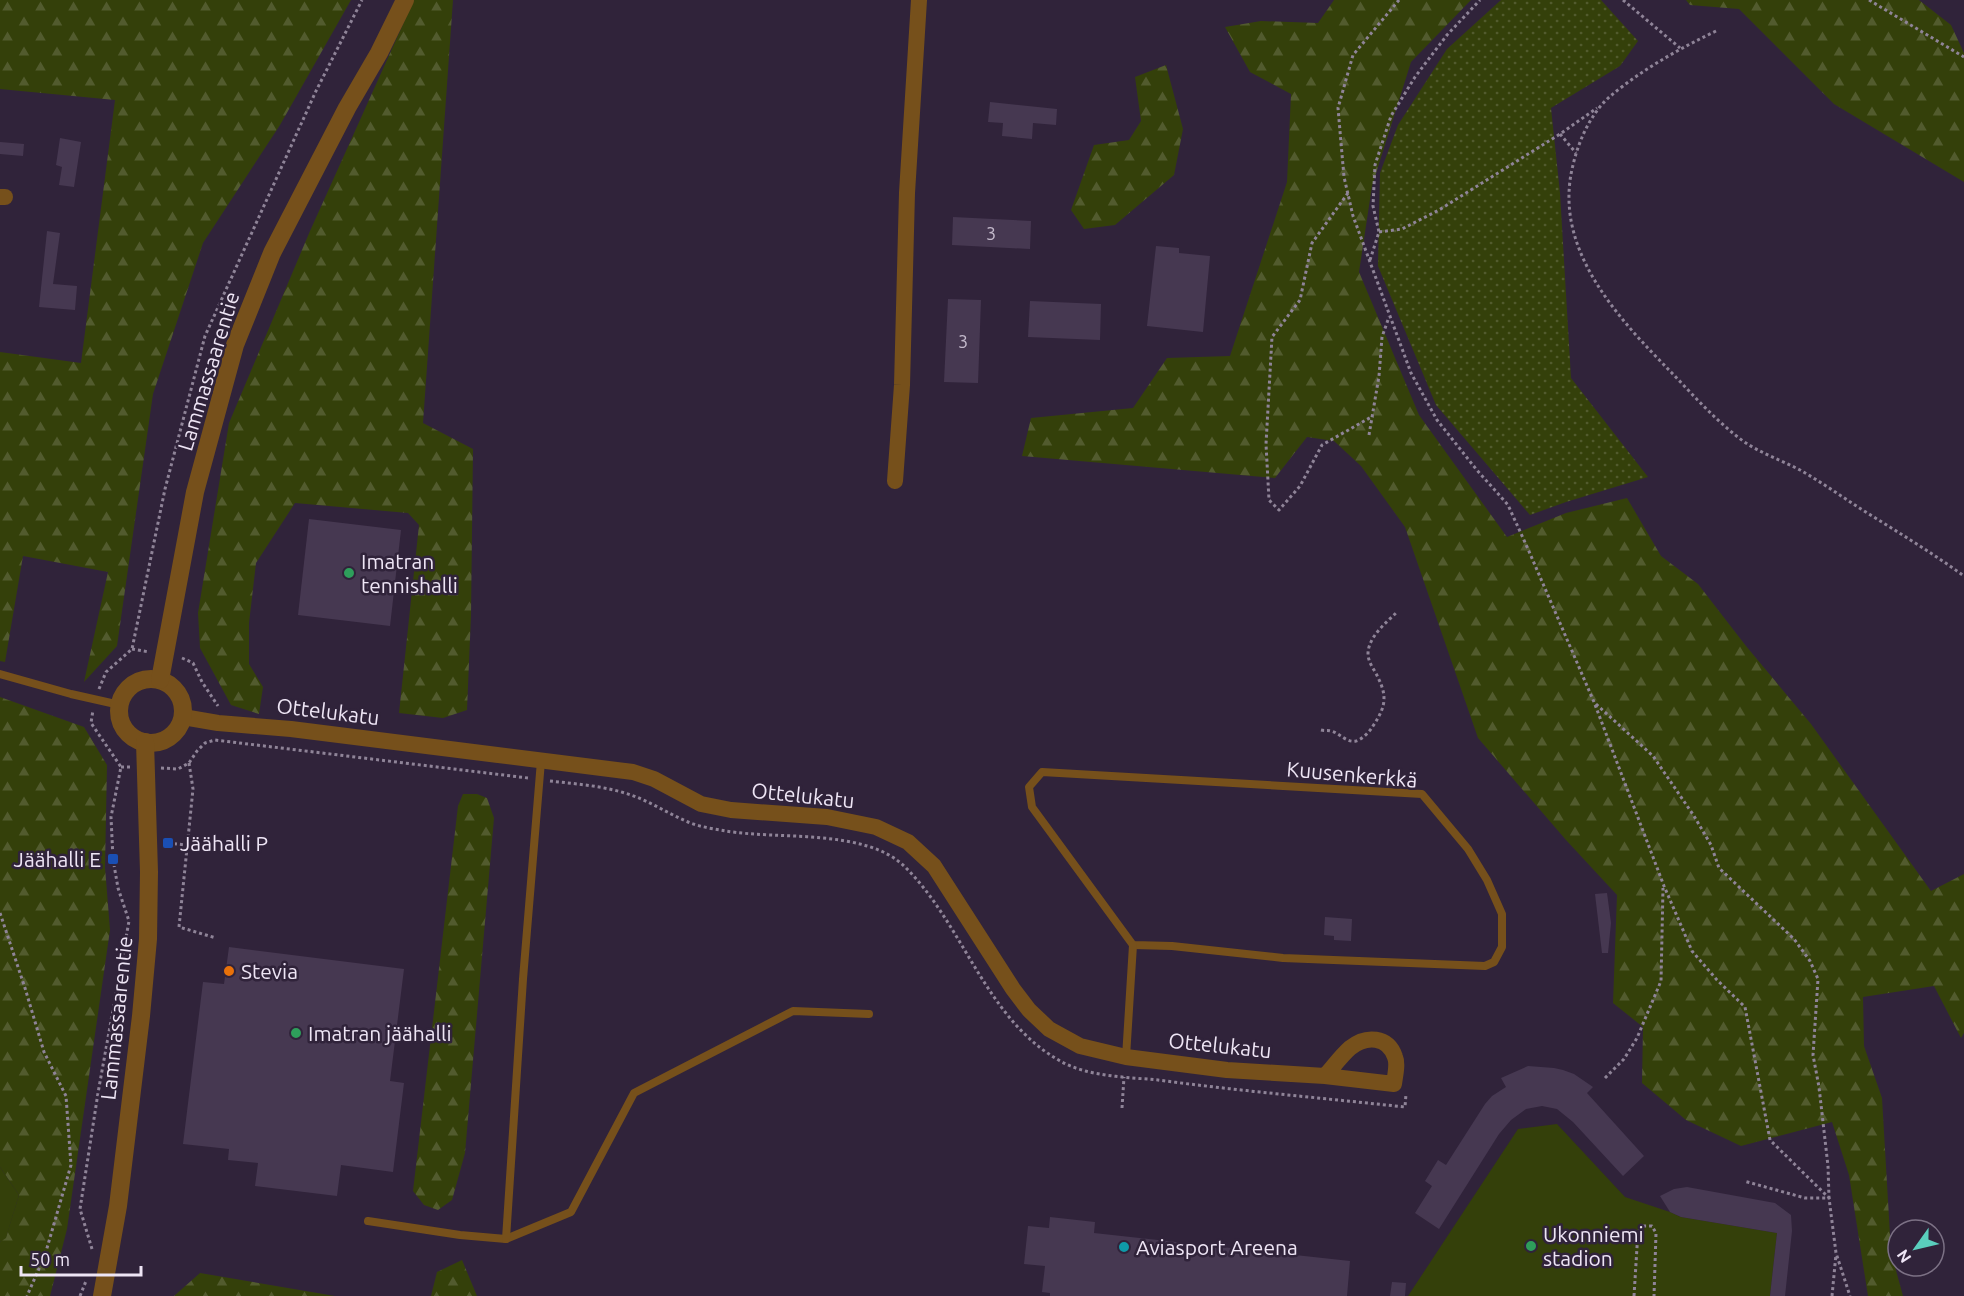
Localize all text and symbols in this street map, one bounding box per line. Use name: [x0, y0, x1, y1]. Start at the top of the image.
house number: 3: [986, 223, 996, 243]
street label: Lammassaarentie: [172, 289, 244, 453]
house number: 3: [958, 331, 968, 351]
place label: Imatran tennishalli: [361, 549, 458, 597]
marker: Imatran tennishalli: [342, 566, 356, 580]
street label: Ottelukatu: [275, 693, 381, 729]
street label: Kuusenkerkkä: [1286, 756, 1418, 792]
street label: Ottelukatu: [750, 778, 856, 812]
place label: Jäähalli P: [180, 831, 268, 855]
marker: Jäähalli P: [161, 836, 175, 850]
place label: Jäähalli E: [14, 847, 101, 871]
marker: Jäähalli E: [106, 852, 120, 866]
street label: Lammassaarentie: [95, 935, 137, 1101]
place label: Stevia: [241, 959, 298, 983]
marker: Stevia: [222, 964, 236, 978]
place label: Imatran jäähalli: [308, 1021, 452, 1045]
marker: Imatran jäähalli: [289, 1026, 303, 1040]
street label: Ottelukatu: [1167, 1028, 1273, 1062]
north arrow: [1886, 1218, 1946, 1278]
place label: Ukonniemi stadion: [1543, 1222, 1644, 1270]
place label: Aviasport Areena: [1136, 1235, 1298, 1259]
scale bar: [21, 1239, 141, 1277]
marker: Ukonniemi stadion: [1524, 1239, 1538, 1253]
marker: Aviasport Areena: [1117, 1240, 1131, 1254]
text: N: [1893, 1246, 1914, 1266]
text: 50 m: [30, 1249, 70, 1269]

